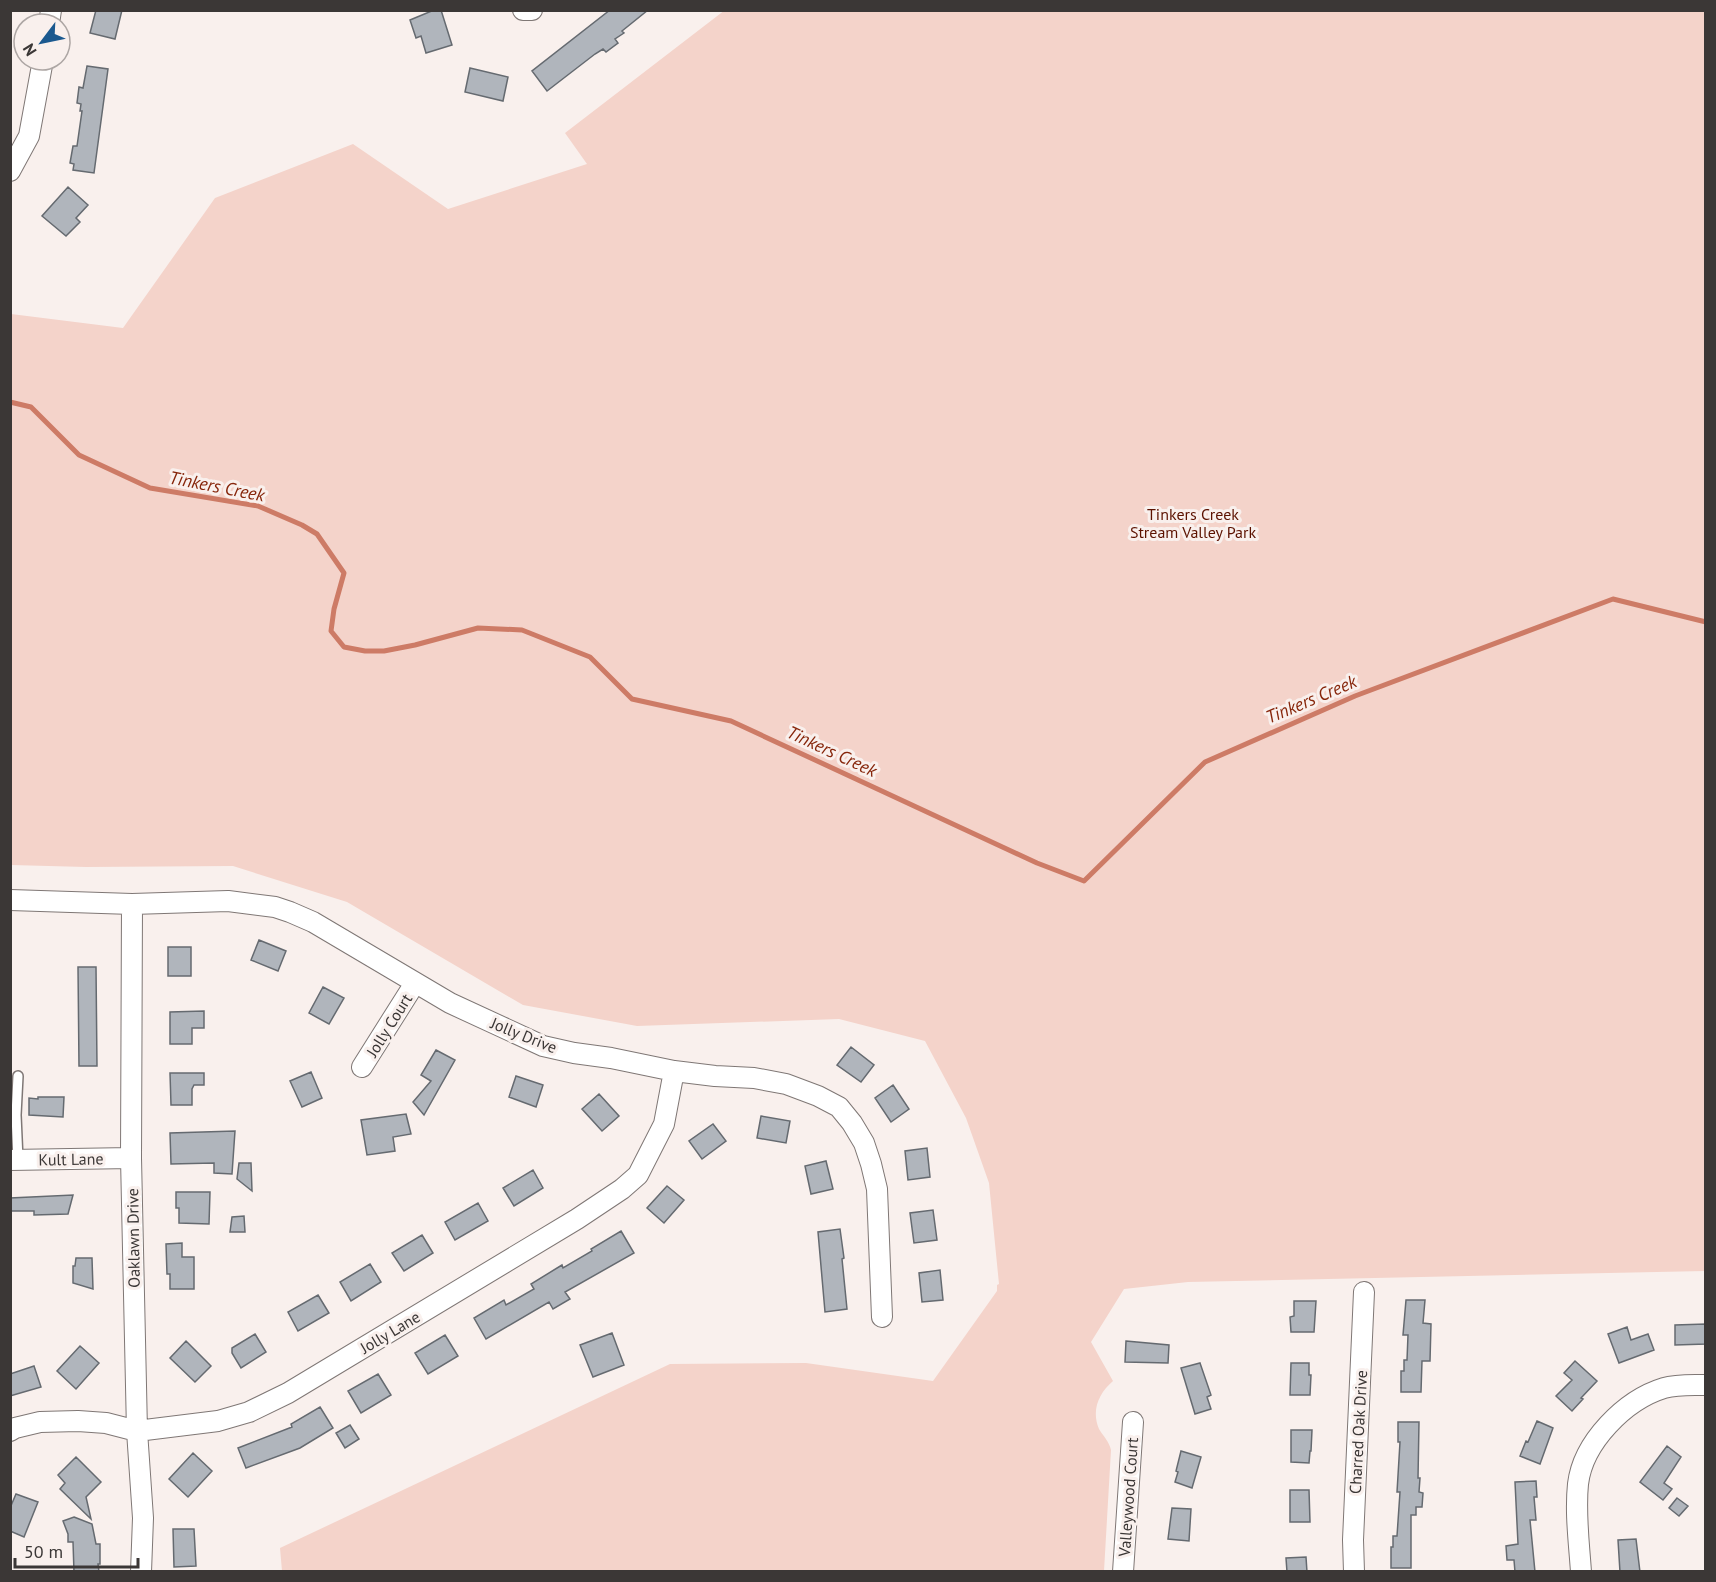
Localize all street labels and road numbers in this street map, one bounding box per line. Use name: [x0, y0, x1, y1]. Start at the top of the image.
street label: Jolly Court: [361, 989, 417, 1061]
street label: Jolly Drive: [487, 1012, 560, 1057]
street label: Kult Lane: [38, 1148, 104, 1170]
street label: Oaklawn Drive: [122, 1188, 144, 1288]
street label: Jolly Lane: [355, 1306, 424, 1358]
street label: Charred Oak Drive: [1345, 1370, 1371, 1494]
street label: Valleywood Court: [1114, 1436, 1142, 1558]

